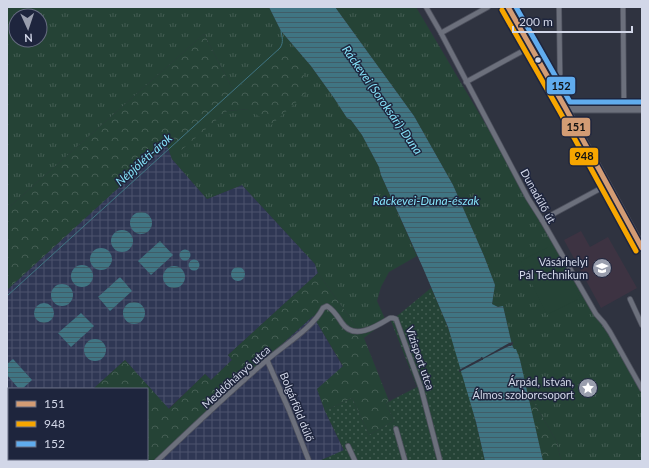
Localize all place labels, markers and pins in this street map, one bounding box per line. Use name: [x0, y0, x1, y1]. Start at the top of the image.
unlabelled marker: [533, 55, 543, 65]
place label: Vásárhelyi Pál Technikum: [519, 255, 588, 281]
school or university icon: Vásárhelyi Pál Technikum: [591, 257, 613, 279]
place label: Árpád, István, Álmos szoborcsoport: [472, 375, 574, 401]
place icon: Árpád, István, Álmos szoborcsoport: [577, 377, 599, 399]

